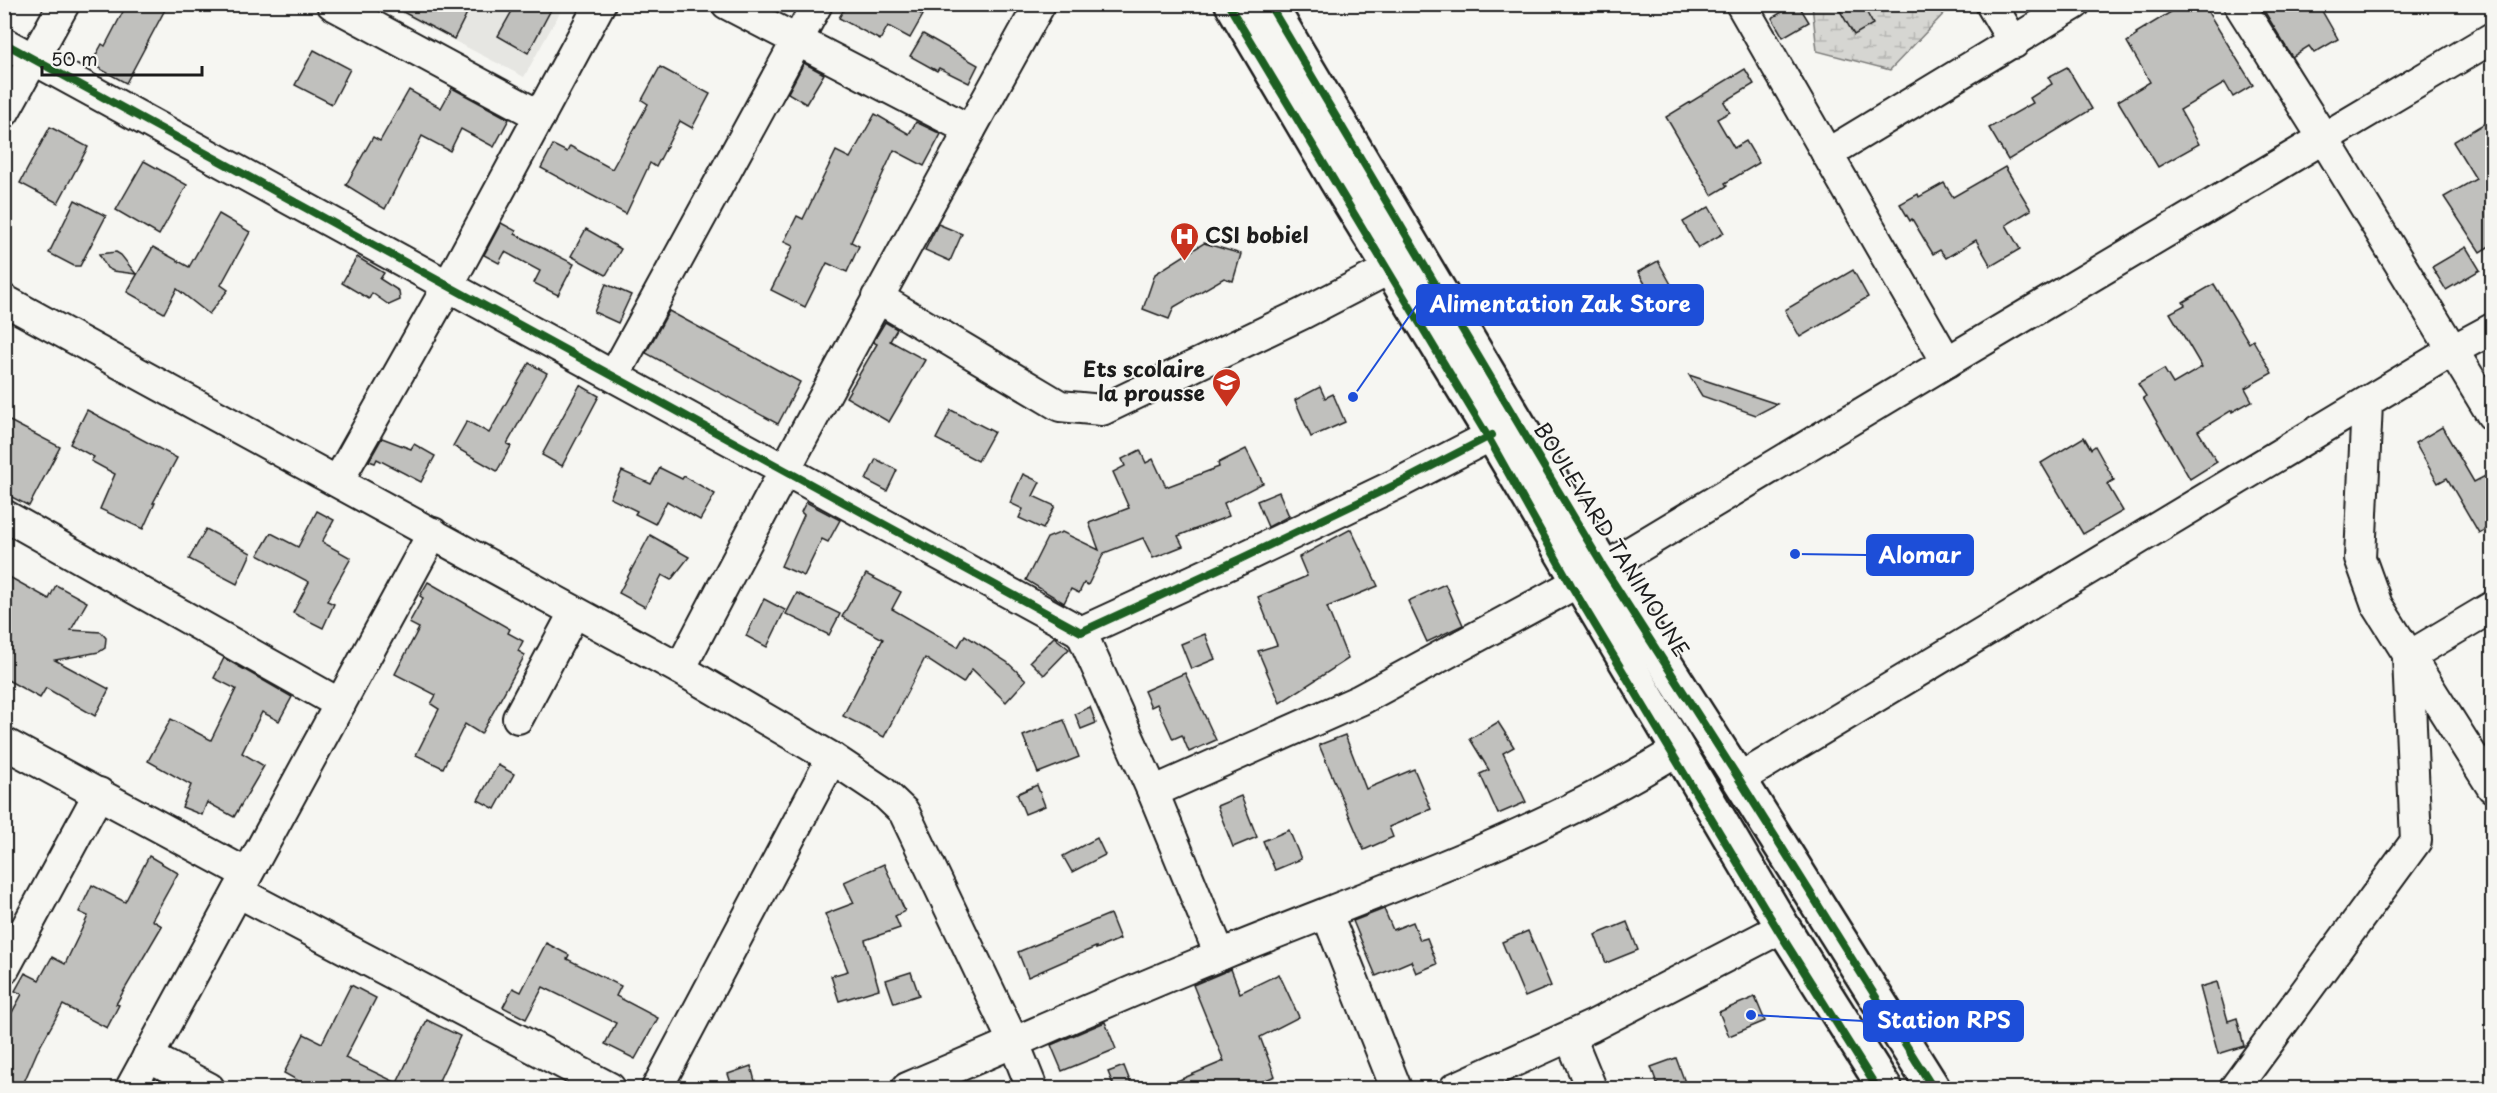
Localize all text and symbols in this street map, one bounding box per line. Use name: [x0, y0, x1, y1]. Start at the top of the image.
scale bar: [42, 39, 202, 77]
text: 50 m: [51, 45, 98, 72]
place label: CSI bobiel: [1205, 218, 1308, 250]
hospital icon: CSI bobiel: [1168, 220, 1200, 262]
callout: Alimentation Zak Store: [1417, 285, 1703, 325]
text: Alimentation Zak Store: [1428, 286, 1691, 319]
place label: Ets scolaire la prousse: [1083, 352, 1205, 408]
school or university icon: Ets scolaire la prousse: [1210, 366, 1242, 408]
street label: BOULEVARD TANIMOUNE: [1527, 415, 1698, 663]
callout: Alomar: [1867, 535, 1973, 575]
text: Alomar: [1879, 537, 1962, 570]
callout: Station RPS: [1864, 1001, 2023, 1041]
text: Station RPS: [1877, 1002, 2011, 1035]

